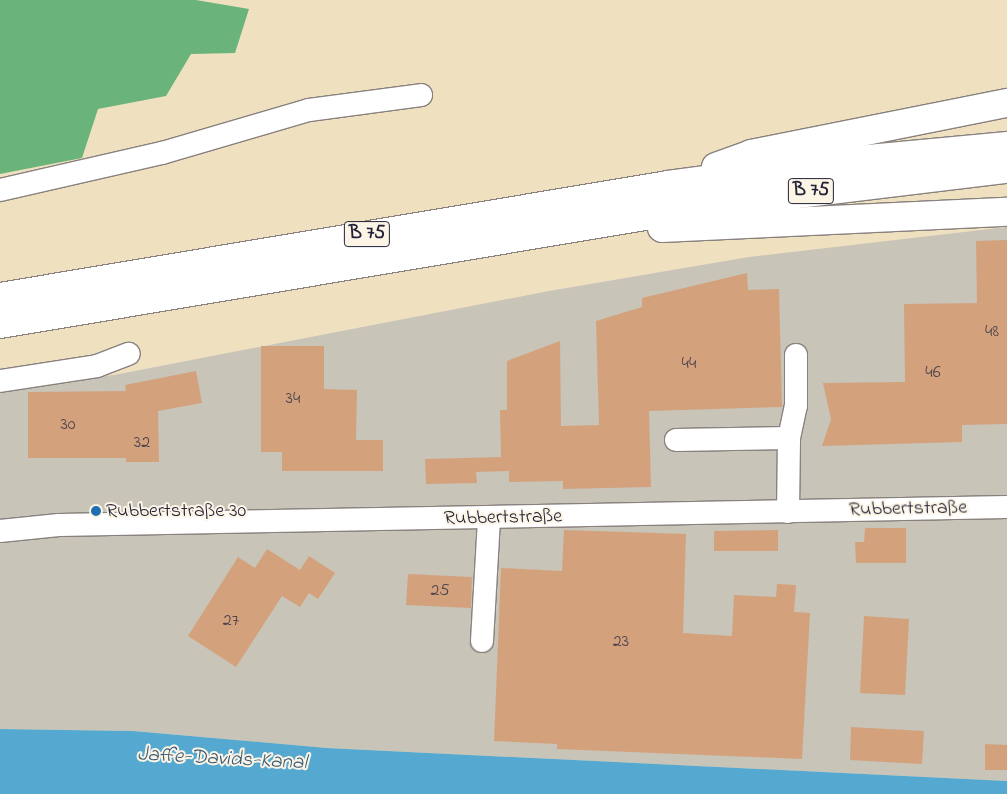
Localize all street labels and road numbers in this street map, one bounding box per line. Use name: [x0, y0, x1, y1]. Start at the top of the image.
road number: B 75: [787, 175, 835, 208]
road number: B 75: [343, 218, 391, 250]
street label: Rubbertstraße: [849, 496, 967, 522]
street label: Rubbertstraße: [444, 505, 562, 531]

